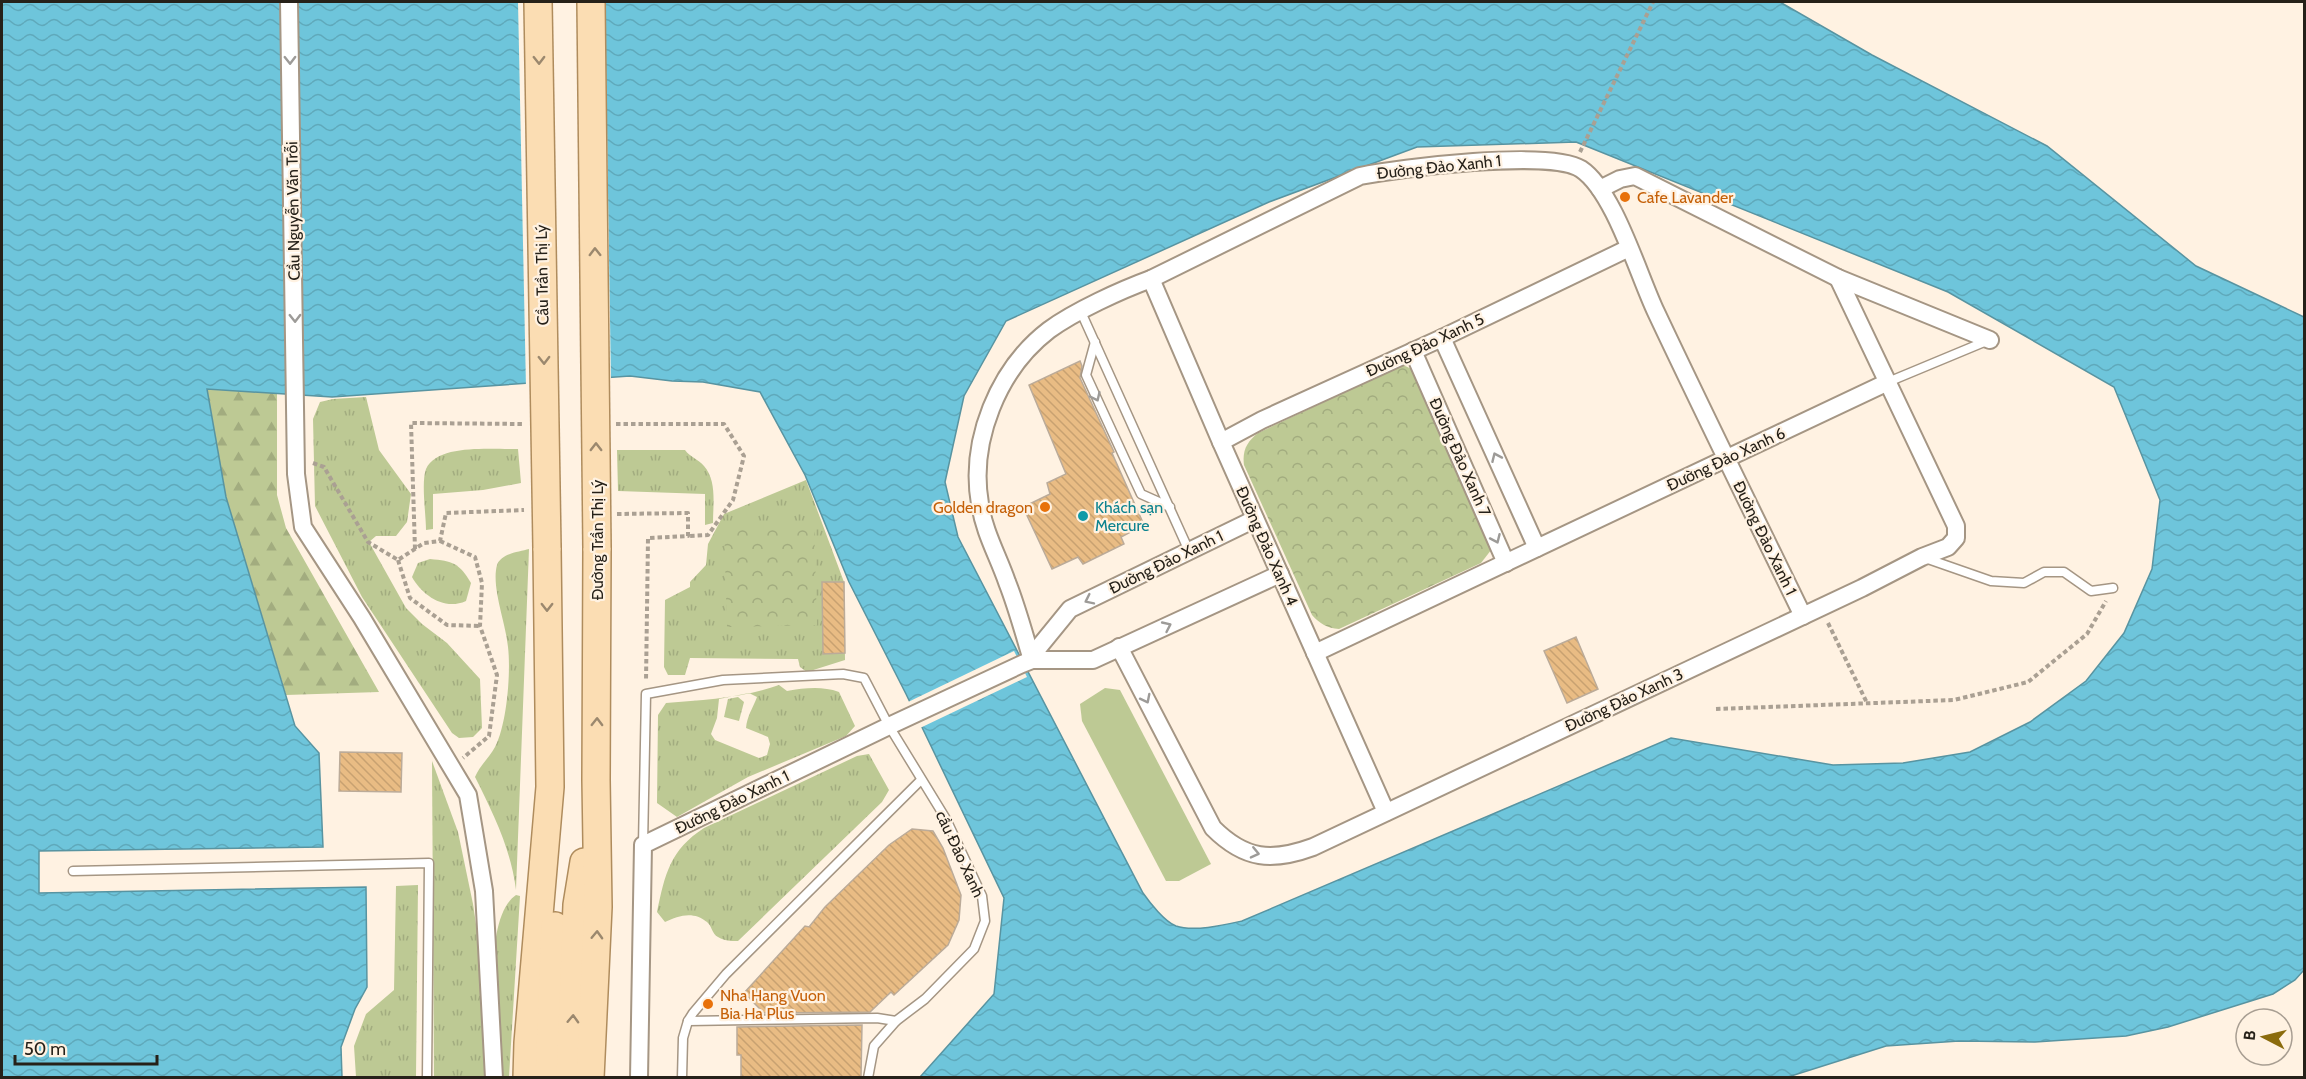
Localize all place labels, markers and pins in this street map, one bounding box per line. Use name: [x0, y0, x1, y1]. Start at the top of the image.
place label: Cafe Lavander: [1637, 188, 1734, 207]
marker: Cafe Lavander: [1618, 190, 1632, 204]
place label: Golden dragon: [933, 498, 1033, 517]
place label: Khách sạn Mercure: [1095, 498, 1163, 535]
marker: Golden dragon: [1038, 500, 1052, 514]
marker: Khách sạn Mercure: [1076, 509, 1090, 523]
place label: Nha Hang Vuon Bia Ha Plus: [720, 986, 826, 1023]
marker: Nha Hang Vuon Bia Ha Plus: [701, 997, 715, 1011]

